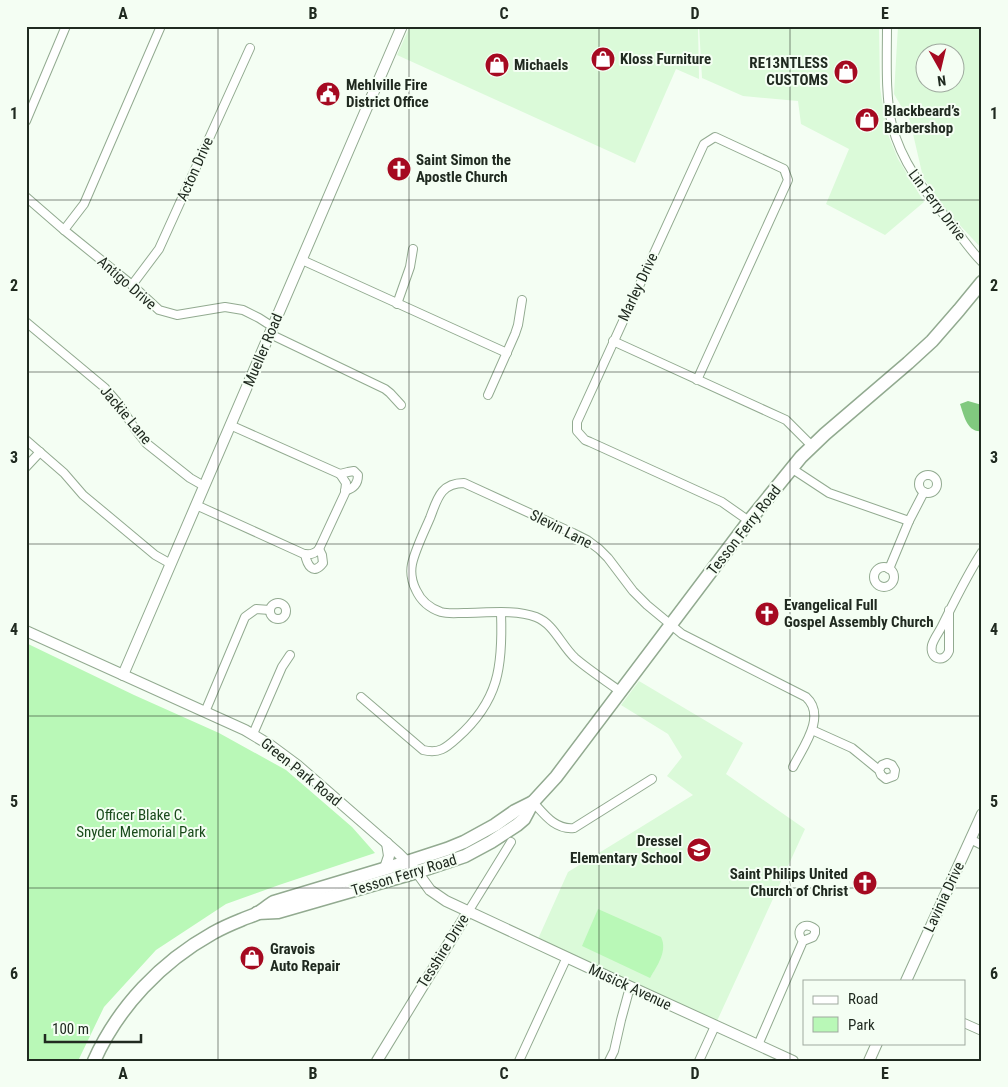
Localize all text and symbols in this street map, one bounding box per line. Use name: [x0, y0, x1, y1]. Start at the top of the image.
text: A: [118, 4, 128, 23]
text: B: [309, 4, 318, 23]
text: C: [499, 4, 509, 23]
text: D: [690, 4, 700, 23]
text: E: [881, 4, 889, 23]
north arrow: [916, 42, 966, 92]
shop icon: Kloss Furniture: [590, 46, 616, 72]
place label: Kloss Furniture: [620, 50, 711, 68]
shop icon: Michaels: [484, 52, 510, 78]
place label: RE13NTLESS CUSTOMS: [749, 54, 828, 89]
place label: Michaels: [514, 56, 568, 74]
shop icon: RE13NTLESS CUSTOMS: [833, 59, 859, 85]
text: N: [936, 72, 947, 89]
place label: Mehlville Fire District Office: [346, 76, 429, 111]
public building icon: Mehlville Fire District Office: [315, 81, 341, 107]
place label: Blackbeard’s Barbershop: [884, 102, 960, 137]
text: 1: [10, 104, 18, 123]
text: 1: [990, 104, 998, 123]
shop icon: Blackbeard’s Barbershop: [854, 107, 880, 133]
street label: Acton Drive: [173, 134, 217, 204]
place label: Saint Simon the Apostle Church: [416, 151, 511, 186]
church icon: Saint Simon the Apostle Church: [386, 156, 412, 182]
street label: Lin Ferry Drive: [904, 166, 970, 244]
street label: Marley Drive: [614, 250, 662, 324]
street label: Antigo Drive: [94, 253, 160, 313]
text: 2: [10, 276, 18, 295]
text: 2: [990, 276, 998, 295]
street label: Mueller Road: [240, 311, 286, 389]
street label: Jackie Lane: [96, 382, 156, 448]
text: 3: [10, 448, 18, 467]
text: 3: [990, 448, 998, 467]
street label: Tesson Ferry Road: [703, 481, 785, 579]
street label: Slevin Lane: [527, 506, 595, 552]
place label: Evangelical Full Gospel Assembly Church: [784, 596, 934, 631]
church icon: Evangelical Full Gospel Assembly Church: [754, 601, 780, 627]
text: 4: [10, 620, 18, 639]
text: 4: [990, 620, 998, 639]
street label: Green Park Road: [257, 734, 345, 810]
text: 5: [10, 792, 18, 811]
text: 5: [990, 792, 998, 811]
park label: Officer Blake C. Snyder Memorial Park: [76, 806, 206, 841]
place label: Dressel Elementary School: [570, 832, 682, 867]
school or university icon: Dressel Elementary School: [686, 837, 712, 863]
street label: Tesson Ferry Road: [349, 850, 459, 900]
street label: Lavinia Drive: [920, 859, 968, 935]
place label: Saint Philips United Church of Christ: [730, 865, 848, 900]
church icon: Saint Philips United Church of Christ: [852, 870, 878, 896]
street label: Tesshire Drive: [413, 911, 473, 991]
place label: Gravois Auto Repair: [270, 940, 340, 975]
shop icon: Gravois Auto Repair: [239, 945, 265, 971]
street label: Musick Avenue: [586, 960, 674, 1014]
text: 6: [10, 964, 18, 983]
text: 6: [990, 964, 998, 983]
legend: [803, 980, 966, 1044]
text: Road: [848, 990, 878, 1008]
scale bar: [45, 1012, 141, 1044]
text: Park: [848, 1016, 875, 1034]
text: 100 m: [52, 1020, 89, 1038]
text: A: [118, 1064, 128, 1083]
text: B: [309, 1064, 318, 1083]
text: C: [499, 1064, 509, 1083]
text: D: [690, 1064, 700, 1083]
text: E: [881, 1064, 889, 1083]

